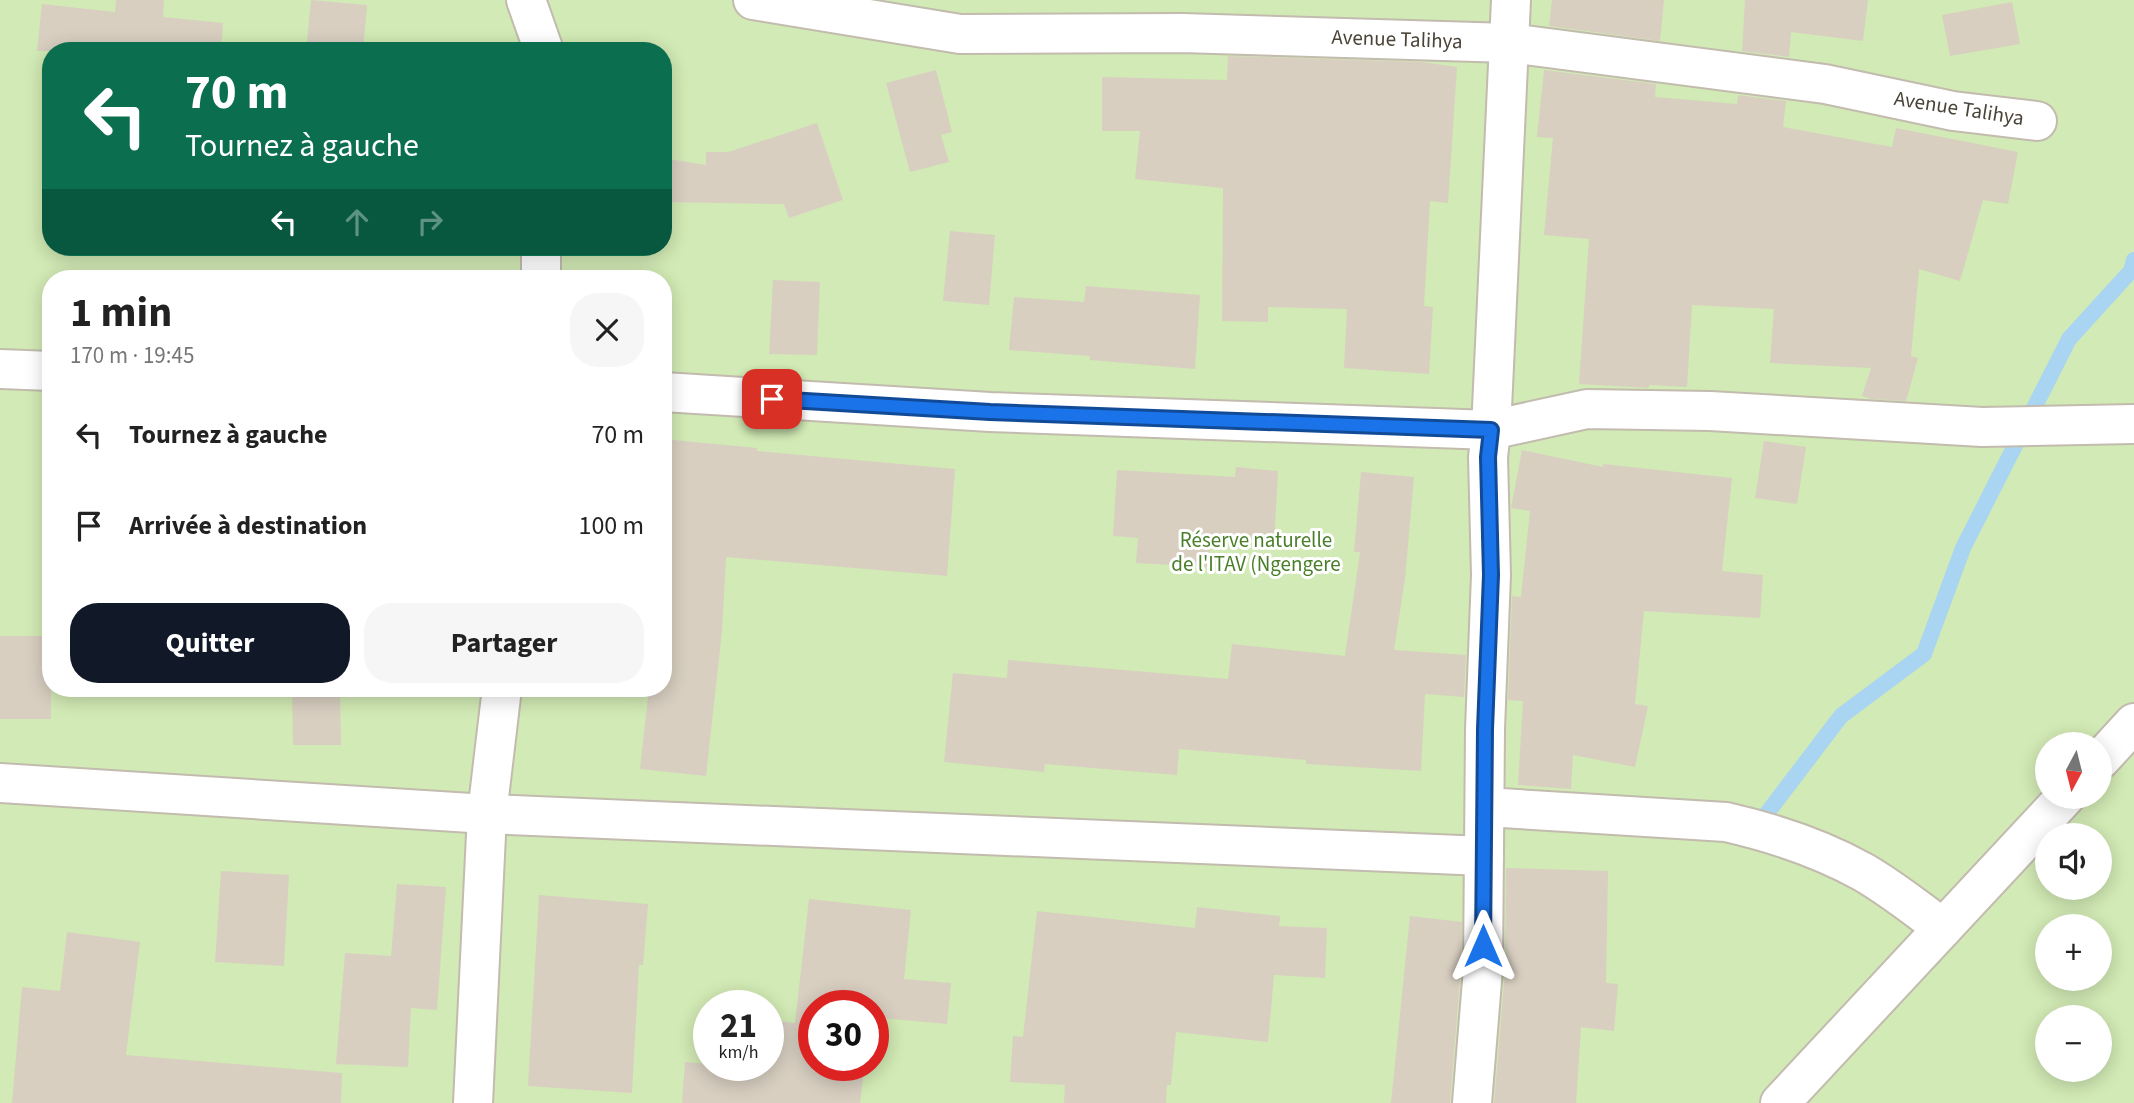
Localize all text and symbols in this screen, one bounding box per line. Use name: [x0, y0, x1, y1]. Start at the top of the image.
street label: Avenue Talihya: [1331, 22, 1463, 56]
text: 70 m: [185, 58, 289, 128]
icon: left: [70, 70, 161, 161]
street label: Avenue Talihya: [1892, 83, 2026, 133]
text: Tournez à gauche: [185, 123, 419, 169]
icon: left: [265, 203, 303, 241]
icon: ahead: [338, 203, 376, 241]
icon: right: [411, 203, 449, 241]
text: 1 min: [70, 283, 172, 343]
button: close: [570, 293, 644, 367]
text: 170 m · 19:45: [70, 339, 194, 372]
pin: [742, 369, 802, 429]
icon: arrive: [753, 380, 791, 418]
icon: left: [70, 416, 108, 454]
text: Tournez à gauche: [129, 416, 328, 453]
text: 70 m: [591, 416, 644, 453]
icon: arrive: [70, 507, 108, 545]
text: Arrivée à destination: [129, 507, 367, 544]
text: 100 m: [578, 507, 644, 544]
park label: Réserve naturelle de l'ITAV (Ngengere: [1171, 525, 1341, 579]
button: Quitter: [70, 603, 350, 683]
button: Partager: [364, 603, 644, 683]
north arrow: [2035, 732, 2112, 808]
map controls: [2035, 732, 2112, 1082]
button: sound: [2035, 823, 2112, 900]
position arrow: [1446, 909, 1520, 983]
button: +: [2035, 914, 2112, 991]
speed limit sign: 30: [798, 990, 889, 1081]
text: 21: [720, 1001, 757, 1051]
button: −: [2035, 1005, 2112, 1082]
text: km/h: [719, 1040, 758, 1065]

